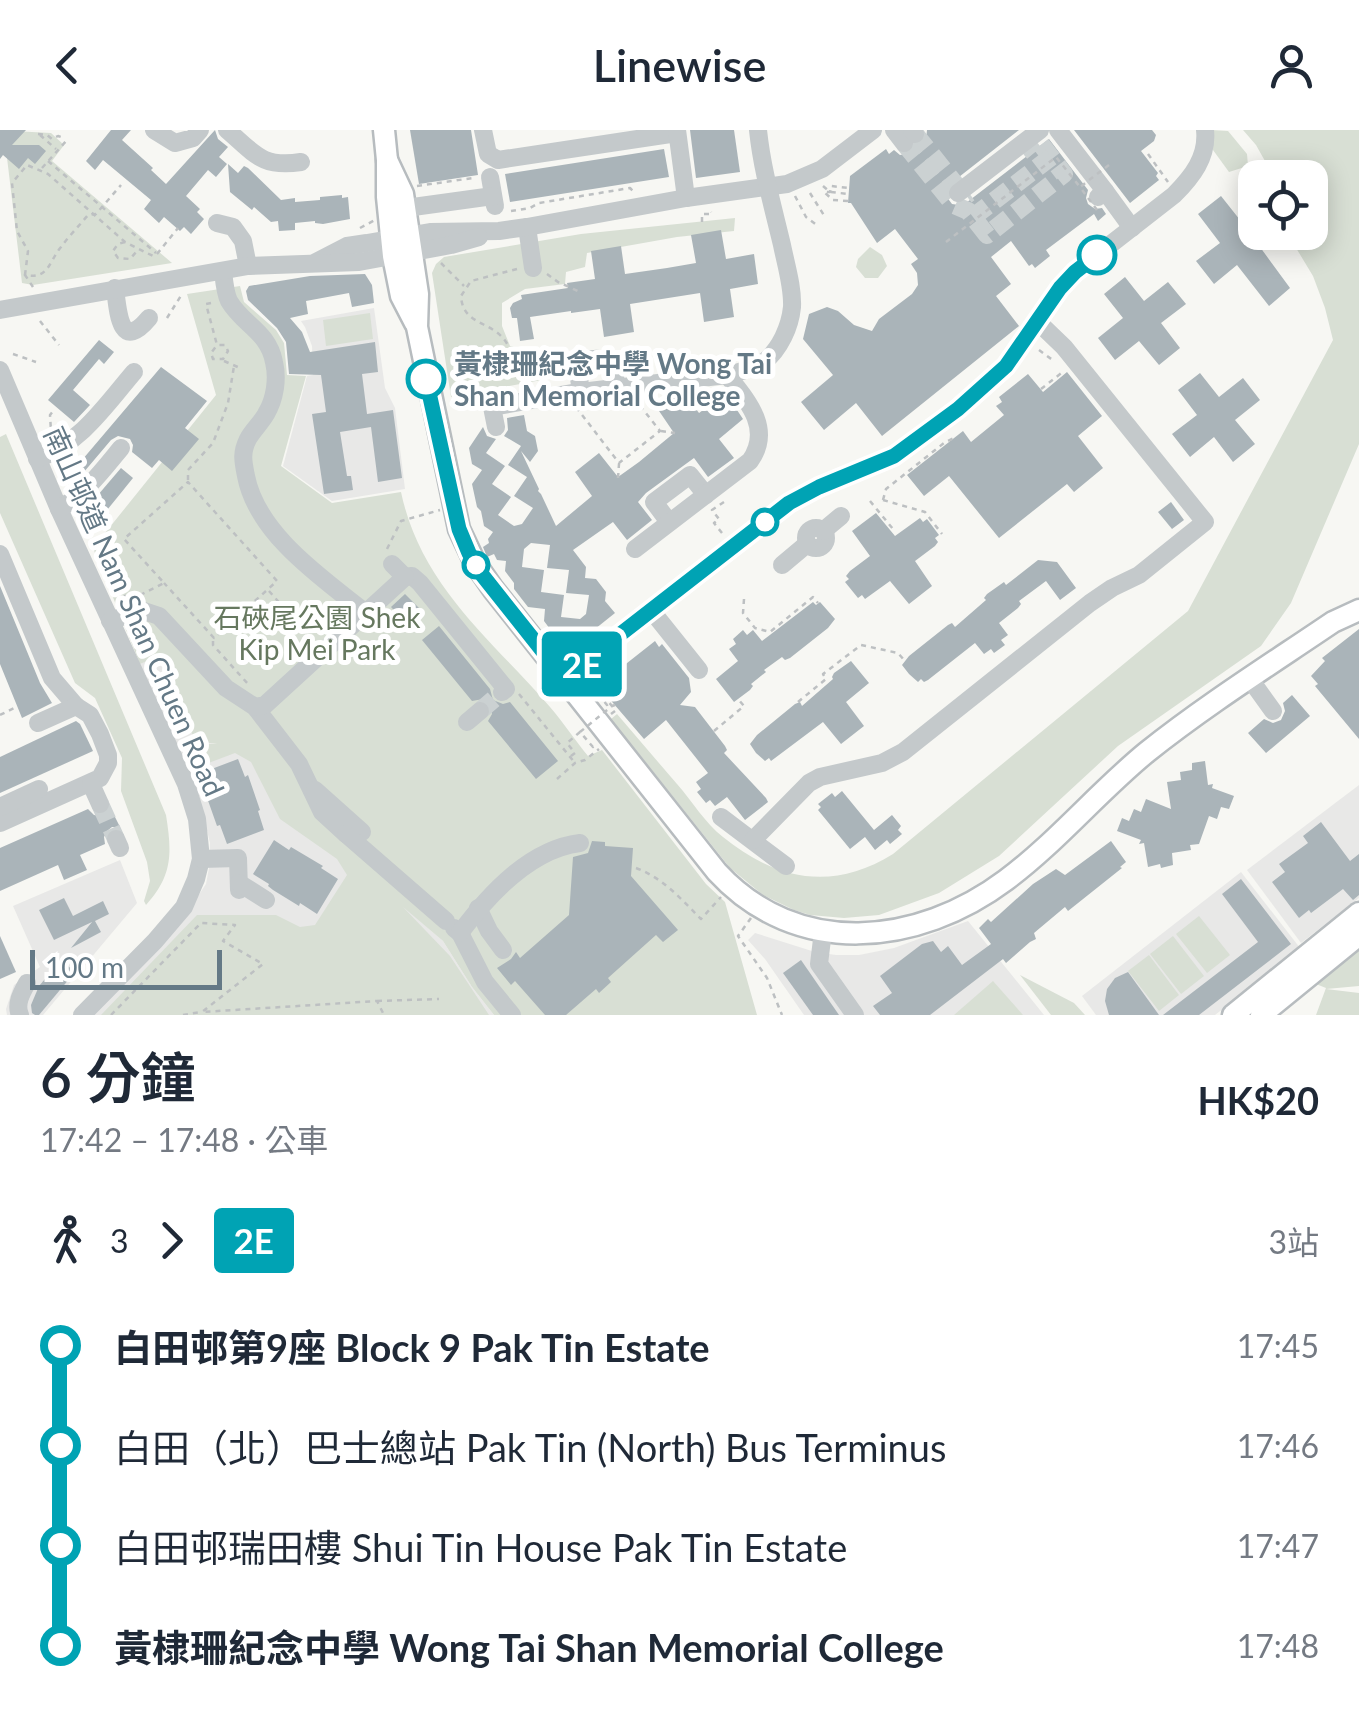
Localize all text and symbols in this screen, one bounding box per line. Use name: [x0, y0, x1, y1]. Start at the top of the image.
icon: back: [40, 38, 95, 93]
text: Linewise: [593, 38, 766, 92]
icon: person: [1264, 38, 1319, 93]
map controls: [1238, 160, 1328, 250]
button: locate: [1238, 160, 1328, 250]
unlabelled marker: [1078, 236, 1116, 274]
place label: 黃棣珊紀念中學 Wong Tai Shan Memorial College: [454, 346, 772, 412]
marker: 黃棣珊紀念中學 Wong Tai Shan Memorial College: [407, 360, 445, 398]
street label: 南山邨道 Nam Shan Chuen Road: [38, 421, 232, 801]
unlabelled marker: [752, 509, 778, 535]
unlabelled marker: [463, 552, 489, 578]
park label: 石硤尾公園 Shek Kip Mei Park: [214, 600, 421, 666]
line badge: 2E: [537, 632, 627, 696]
text: 2E: [562, 643, 602, 685]
scale bar: [30, 945, 222, 990]
text: 100 m: [45, 950, 124, 984]
text: 6 分鐘: [40, 1044, 196, 1110]
text: HK$20: [1198, 1077, 1319, 1123]
text: 17:42 – 17:48 · 公車: [40, 1120, 328, 1159]
icon: walk: [40, 1213, 95, 1268]
icon: forward: [144, 1213, 199, 1268]
text: 2E: [234, 1219, 274, 1261]
text: 3: [110, 1221, 129, 1260]
text: 3站: [1268, 1222, 1319, 1261]
text: 白田邨第9座 Block 9 Pak Tin Estate: [114, 1324, 710, 1370]
text: 17:45: [1237, 1326, 1319, 1365]
text: 白田（北）巴士總站 Pak Tin (North) Bus Terminus: [114, 1424, 946, 1470]
text: 17:46: [1237, 1426, 1319, 1465]
text: 白田邨瑞田樓 Shui Tin House Pak Tin Estate: [114, 1524, 847, 1570]
text: 17:47: [1237, 1526, 1319, 1565]
text: 黃棣珊紀念中學 Wong Tai Shan Memorial College: [114, 1624, 944, 1670]
text: 17:48: [1237, 1626, 1319, 1665]

